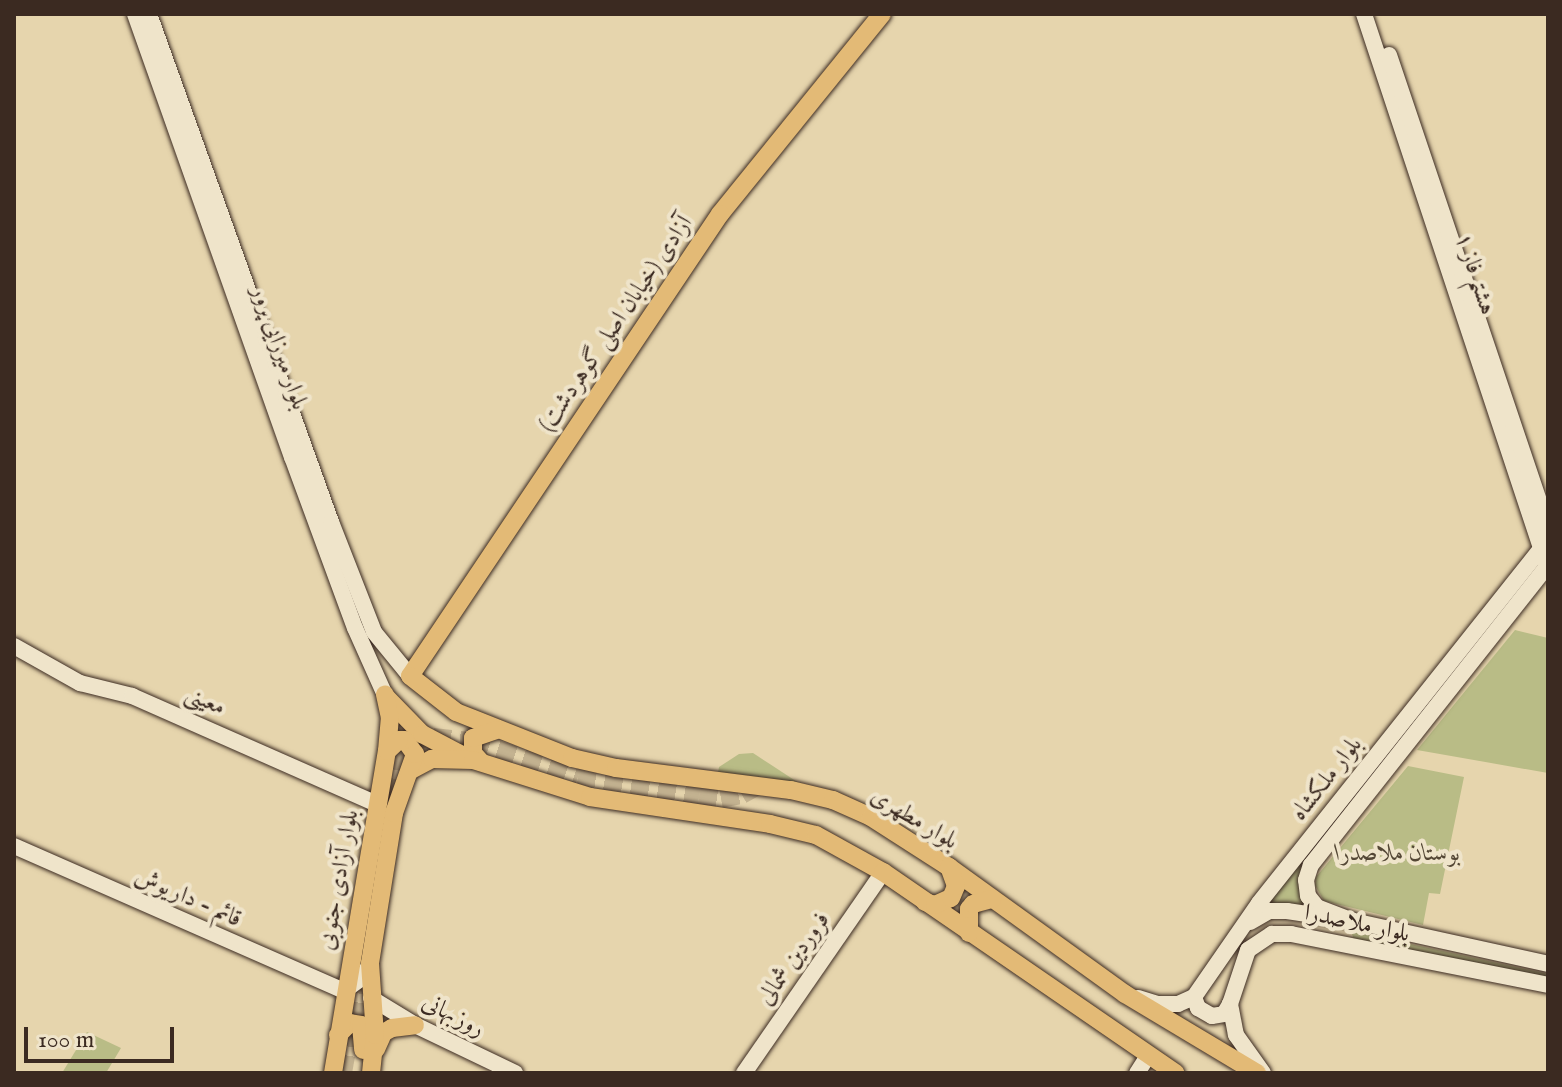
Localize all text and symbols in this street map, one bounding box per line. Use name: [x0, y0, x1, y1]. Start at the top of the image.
street label: آزادی (خیابان اصلی گوهردشت): [533, 210, 699, 438]
street label: هشتم فاز ۱: [1448, 229, 1502, 319]
street label: بلوار میرزایی پرور: [244, 282, 314, 414]
street label: معینی: [180, 680, 230, 722]
street label: بلوار ملکشاه: [1285, 731, 1369, 827]
street label: بلوار مطهری: [865, 782, 963, 856]
street label: بلوار آزادی جنوبی: [312, 807, 366, 953]
park label: بوستان ملاصدرا: [1335, 840, 1461, 868]
street label: قائم - داریوش: [130, 862, 246, 934]
street label: بلوار ملاصدرا: [1302, 899, 1412, 949]
street label: فروردین شمالی: [752, 907, 836, 1011]
street label: روزبهانی: [417, 988, 489, 1044]
scale bar: [28, 1011, 178, 1061]
text: 100 m: [38, 1025, 94, 1056]

